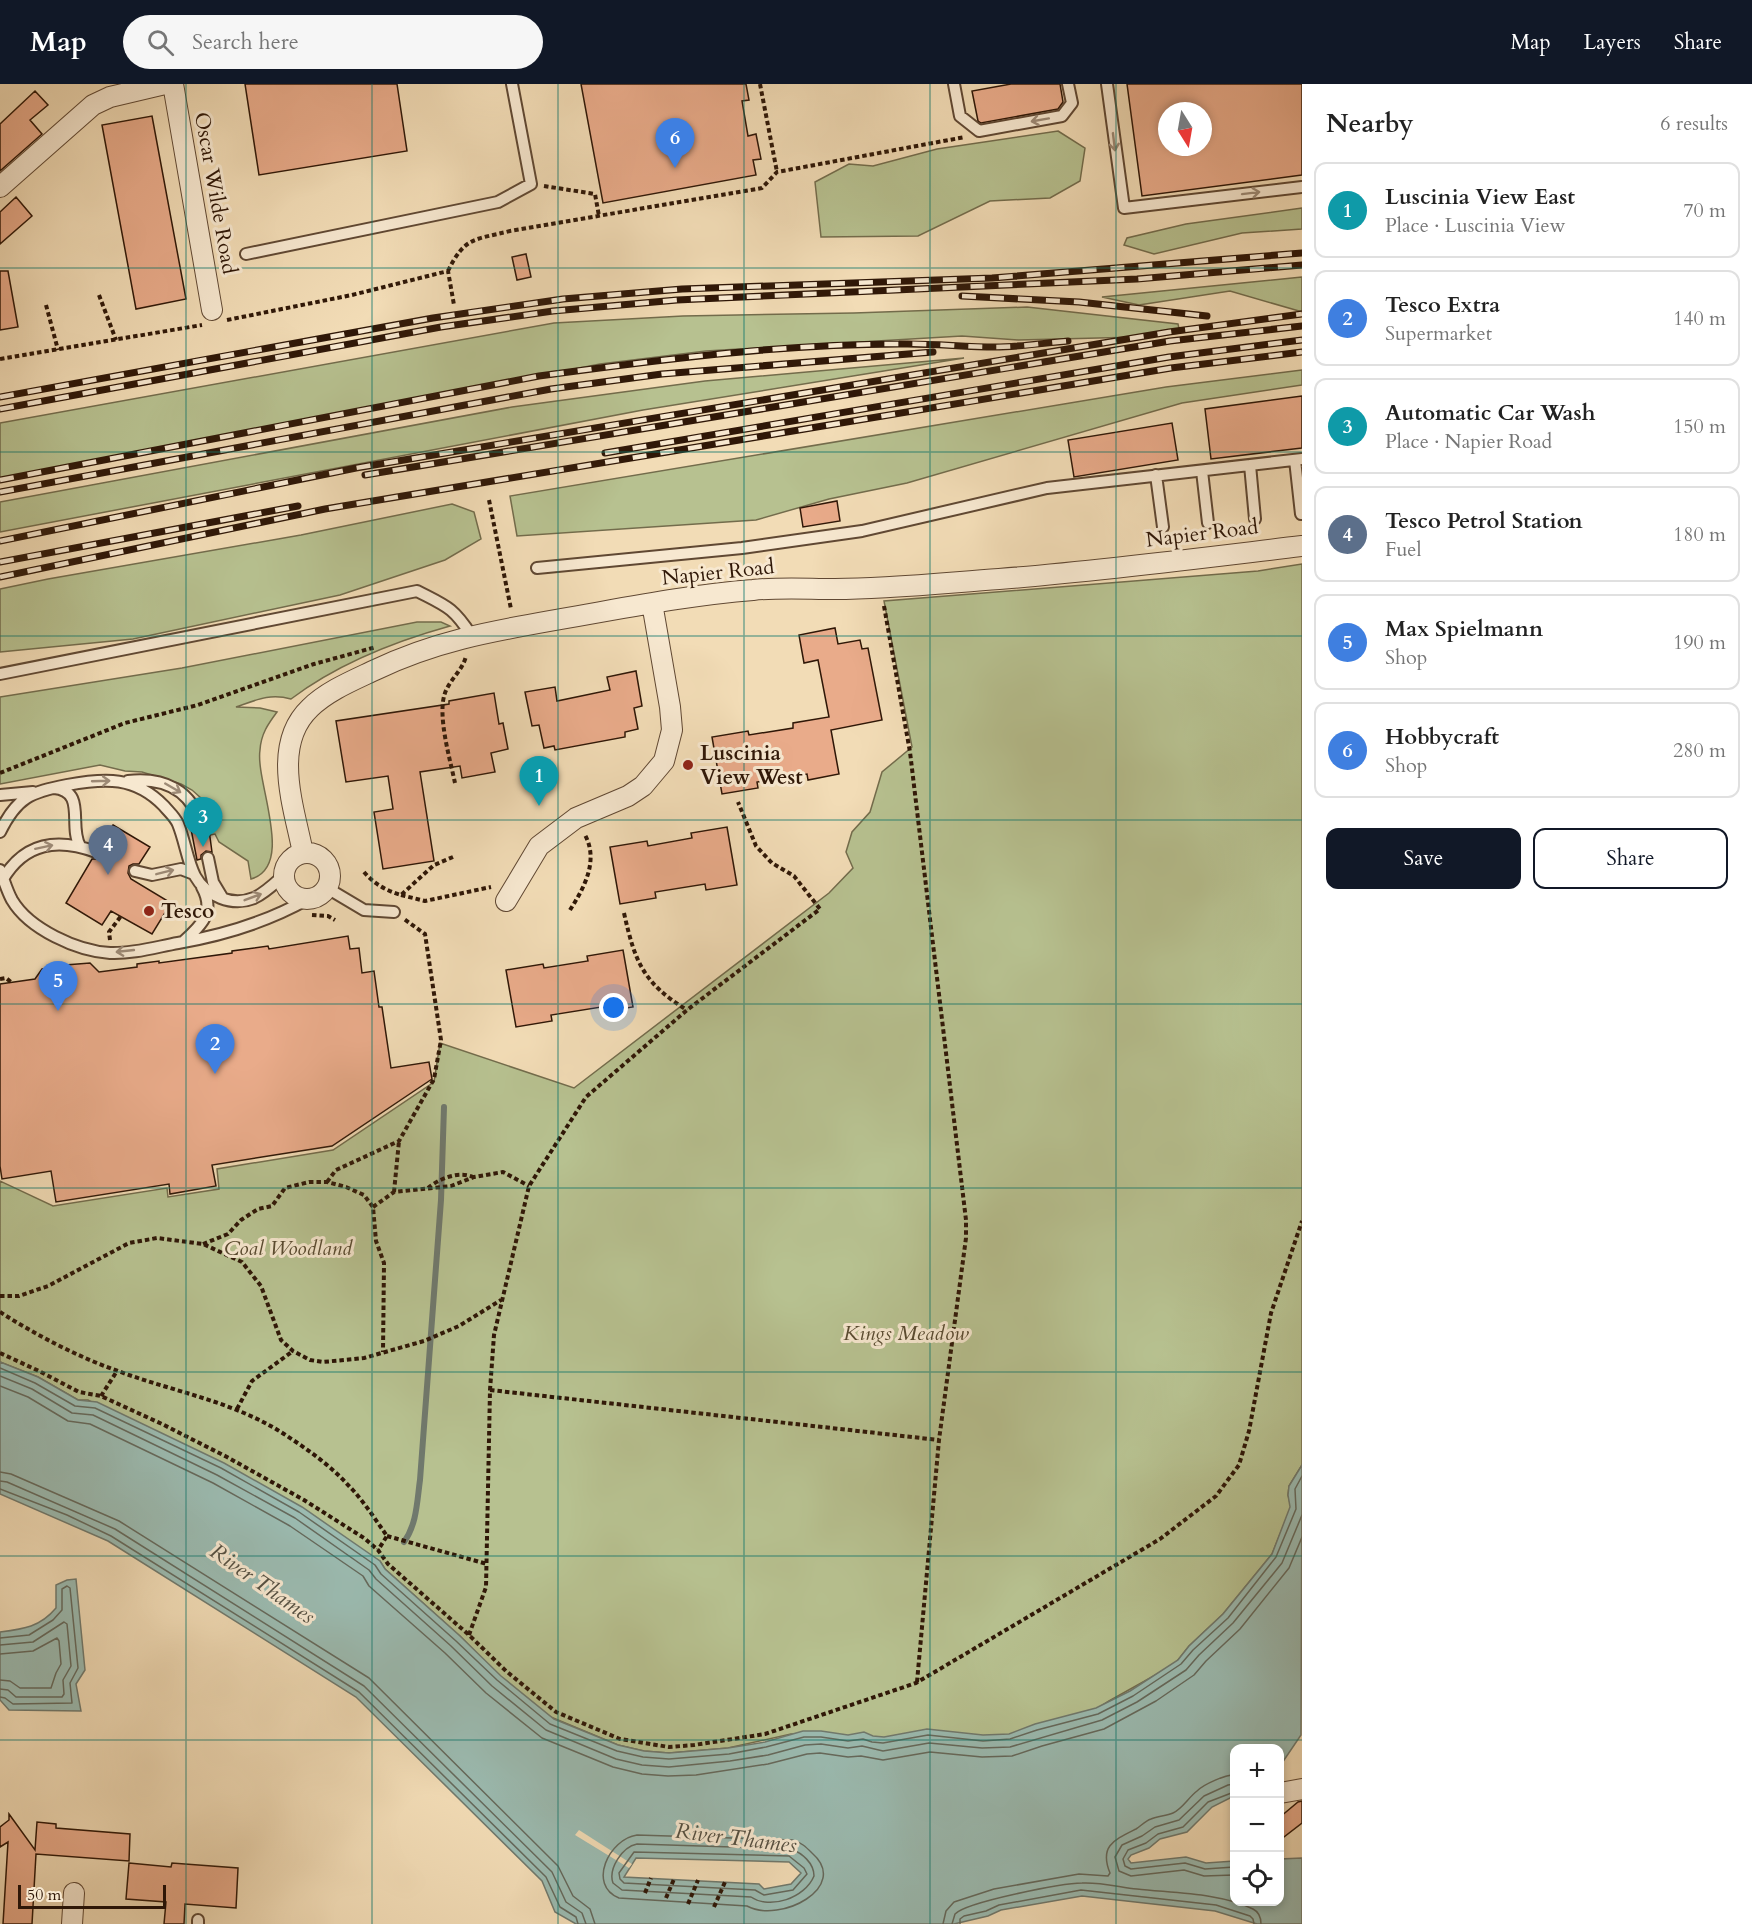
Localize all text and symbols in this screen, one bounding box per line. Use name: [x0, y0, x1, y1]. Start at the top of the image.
search box: [123, 15, 543, 69]
text: Map: [30, 23, 87, 61]
icon: search: [144, 26, 177, 59]
text: Search here: [192, 27, 299, 57]
text: Map: [1511, 28, 1551, 57]
text: Layers: [1584, 28, 1641, 57]
text: Share: [1674, 28, 1722, 57]
north arrow: [1158, 102, 1212, 156]
text: Nearby: [1326, 106, 1414, 141]
street label: Oscar Wilde Road: [187, 110, 244, 276]
text: 6 results: [1660, 110, 1728, 137]
one-way arrow: [1031, 115, 1051, 126]
pin: 6: [656, 118, 694, 168]
one-way arrow: [1109, 132, 1120, 151]
text: Luscinia View East: [1385, 182, 1575, 212]
one-way arrow: [1241, 188, 1260, 199]
text: 1: [1342, 197, 1353, 224]
text: 70 m: [1683, 197, 1726, 224]
text: Place · Luscinia View: [1385, 212, 1566, 239]
text: Tesco Extra: [1385, 290, 1500, 320]
text: 2: [1342, 305, 1353, 332]
text: 140 m: [1673, 305, 1726, 332]
text: Supermarket: [1385, 320, 1492, 347]
text: Automatic Car Wash: [1385, 398, 1595, 428]
text: 3: [1342, 413, 1353, 440]
text: 150 m: [1673, 413, 1726, 440]
text: Place · Napier Road: [1385, 428, 1552, 455]
text: Tesco Petrol Station: [1385, 506, 1583, 536]
street label: Napier Road: [1144, 512, 1260, 555]
text: 4: [1342, 521, 1353, 548]
text: 180 m: [1673, 521, 1726, 548]
text: Fuel: [1385, 536, 1422, 563]
street label: Napier Road: [660, 552, 776, 593]
text: Max Spielmann: [1385, 614, 1543, 644]
text: 5: [1342, 629, 1353, 656]
text: 190 m: [1673, 629, 1726, 656]
text: Shop: [1385, 644, 1427, 671]
text: Hobbycraft: [1385, 722, 1499, 752]
text: 6: [1342, 737, 1353, 764]
text: 280 m: [1673, 737, 1726, 764]
place label: Luscinia View West: [700, 739, 803, 792]
text: Shop: [1385, 752, 1427, 779]
pin: 1: [520, 756, 558, 806]
marker: Luscinia View West: [681, 758, 695, 772]
one-way arrow: [91, 775, 111, 787]
one-way arrow: [164, 782, 181, 794]
pin: 3: [184, 798, 222, 847]
pin: 4: [88, 826, 128, 875]
button: Save: [1326, 828, 1521, 889]
button: Share: [1533, 828, 1728, 889]
one-way arrow: [33, 841, 53, 852]
one-way arrow: [155, 866, 174, 878]
one-way arrow: [243, 891, 262, 902]
place label: Tesco: [161, 897, 214, 926]
marker: Tesco: [142, 904, 156, 918]
one-way arrow: [116, 946, 136, 957]
pin: 5: [38, 962, 78, 1011]
your location: [599, 993, 628, 1022]
pin: 2: [196, 1024, 234, 1074]
park label: Coal Woodland: [224, 1234, 353, 1263]
park label: Kings Meadow: [843, 1319, 969, 1348]
water label: River Thames: [204, 1537, 321, 1631]
map controls: [1230, 1744, 1284, 1906]
button: +: [1230, 1744, 1284, 1798]
button: −: [1230, 1798, 1284, 1852]
water label: River Thames: [674, 1816, 799, 1860]
button: locate: [1230, 1852, 1284, 1906]
scale bar: [18, 1882, 166, 1910]
text: 50 m: [27, 1884, 61, 1906]

